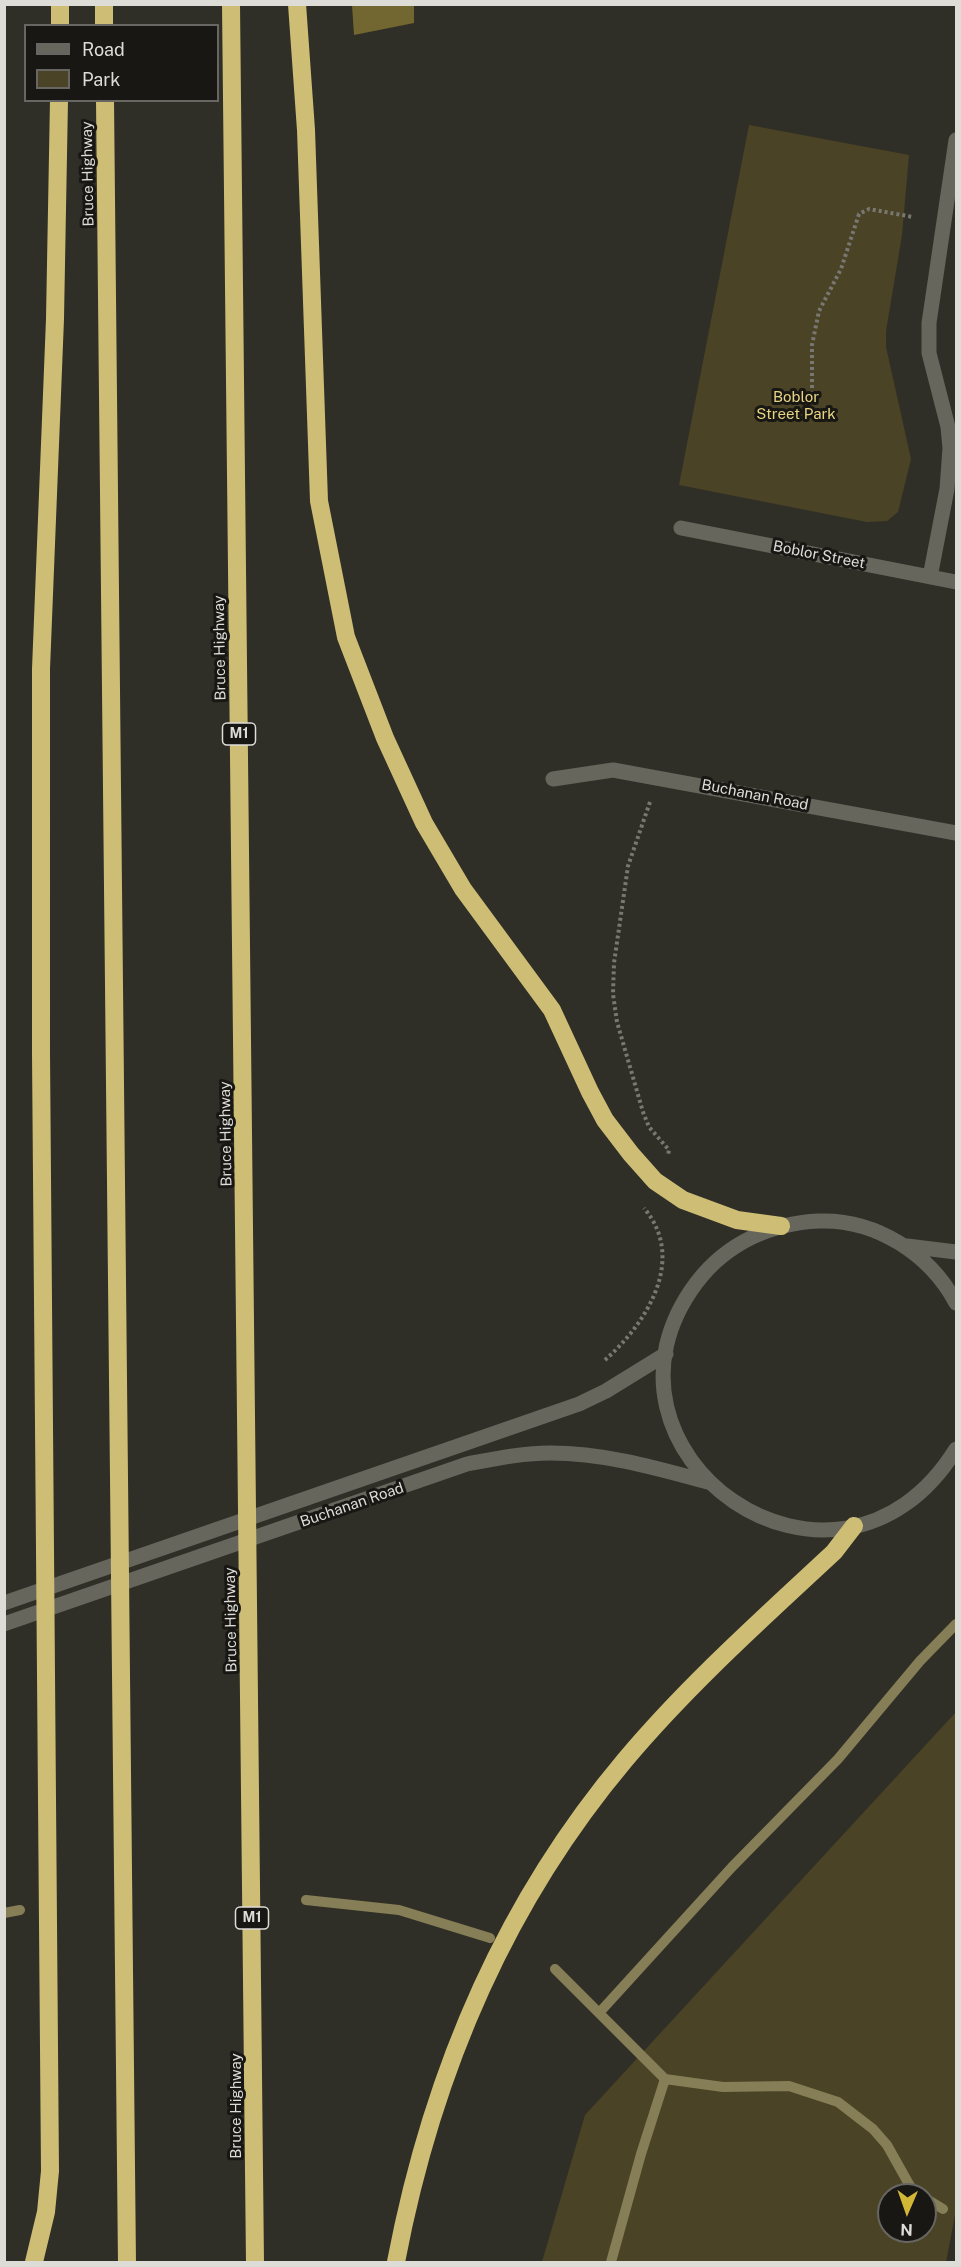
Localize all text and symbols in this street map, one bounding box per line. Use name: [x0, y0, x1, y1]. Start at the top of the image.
legend: [24, 24, 219, 102]
text: Road: [82, 39, 125, 60]
text: Park: [82, 69, 120, 90]
street label: Bruce Highway: [78, 121, 98, 227]
park label: Boblor Street Park: [756, 388, 836, 423]
street label: Boblor Street: [771, 537, 867, 573]
street label: Bruce Highway: [210, 595, 230, 701]
road number: M1: [222, 723, 256, 745]
street label: Buchanan Road: [700, 776, 810, 814]
street label: Bruce Highway: [216, 1081, 236, 1187]
street label: Buchanan Road: [298, 1479, 406, 1531]
street label: Bruce Highway: [221, 1567, 241, 1673]
road number: M1: [236, 1907, 268, 1929]
street label: Bruce Highway: [227, 2053, 245, 2159]
north arrow: [877, 2183, 937, 2243]
text: N: [900, 2220, 913, 2239]

